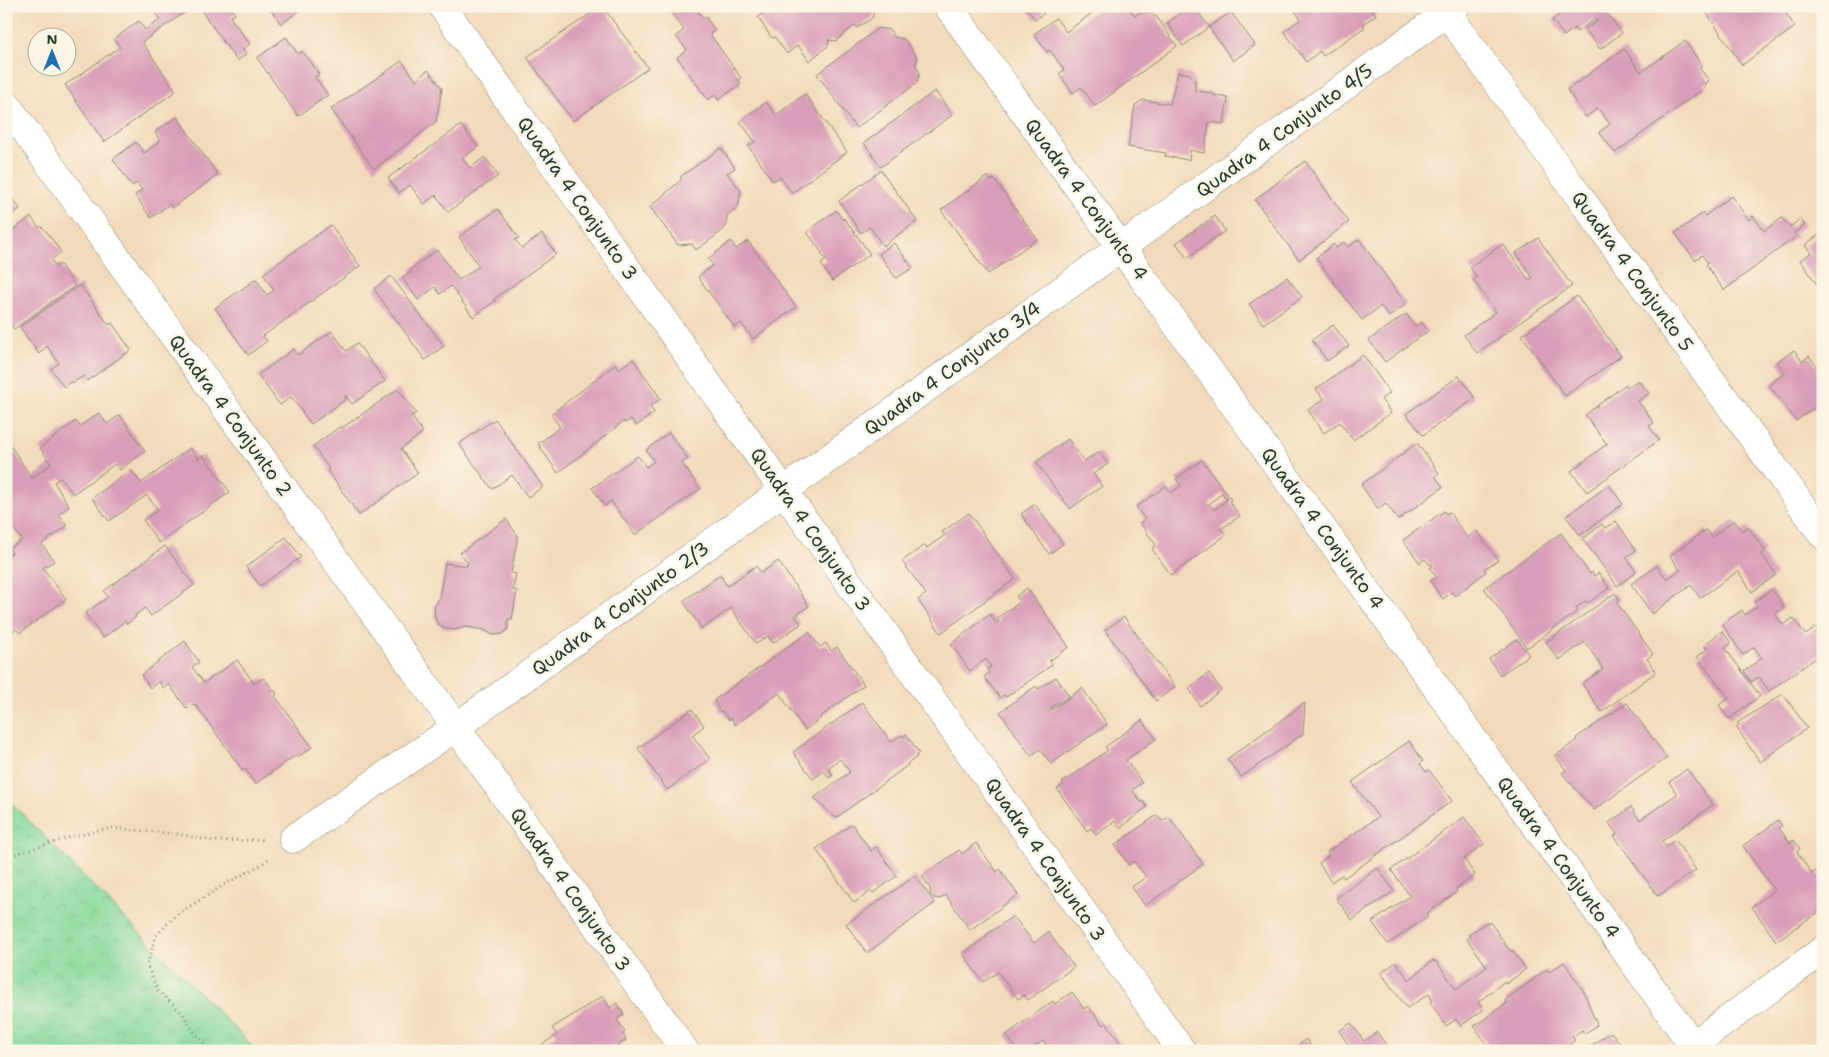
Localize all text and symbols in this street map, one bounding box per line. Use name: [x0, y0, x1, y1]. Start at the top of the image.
north arrow: [28, 28, 78, 78]
text: N: [46, 30, 58, 48]
street label: Quadra 4 Conjunto 4/5: [1191, 58, 1378, 203]
street label: Quadra 4 Conjunto 3: [512, 112, 644, 285]
street label: Quadra 4 Conjunto 4: [1019, 113, 1154, 285]
street label: Quadra 4 Conjunto 5: [1566, 186, 1699, 357]
street label: Quadra 4 Conjunto 3/4: [859, 296, 1046, 441]
street label: Quadra 4 Conjunto 2: [163, 329, 298, 501]
street label: Quadra 4 Conjunto 4: [1255, 442, 1390, 614]
street label: Quadra 4 Conjunto 3: [745, 443, 877, 616]
street label: Quadra 4 Conjunto 2/3: [526, 535, 714, 681]
street label: Quadra 4 Conjunto 4: [1491, 771, 1626, 943]
street label: Quadra 4 Conjunto 3: [980, 773, 1112, 946]
street label: Quadra 4 Conjunto 3: [505, 803, 637, 976]

